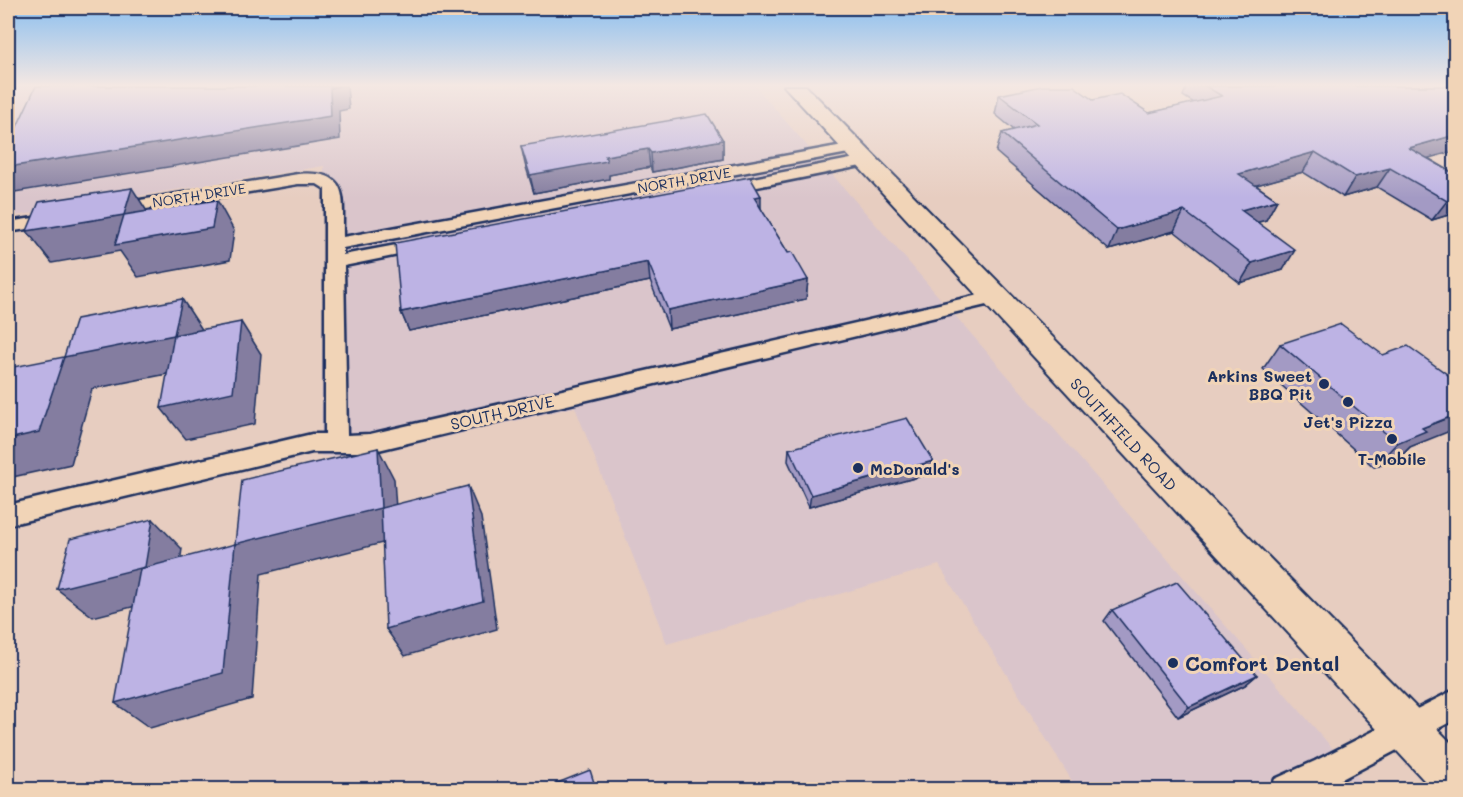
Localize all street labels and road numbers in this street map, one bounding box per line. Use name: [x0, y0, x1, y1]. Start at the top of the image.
street label: NORTH DRIVE: [636, 162, 732, 198]
street label: NORTH DRIVE: [151, 178, 247, 212]
street label: SOUTHFIELD ROAD: [1066, 373, 1182, 495]
street label: SOUTH DRIVE: [448, 390, 556, 434]

